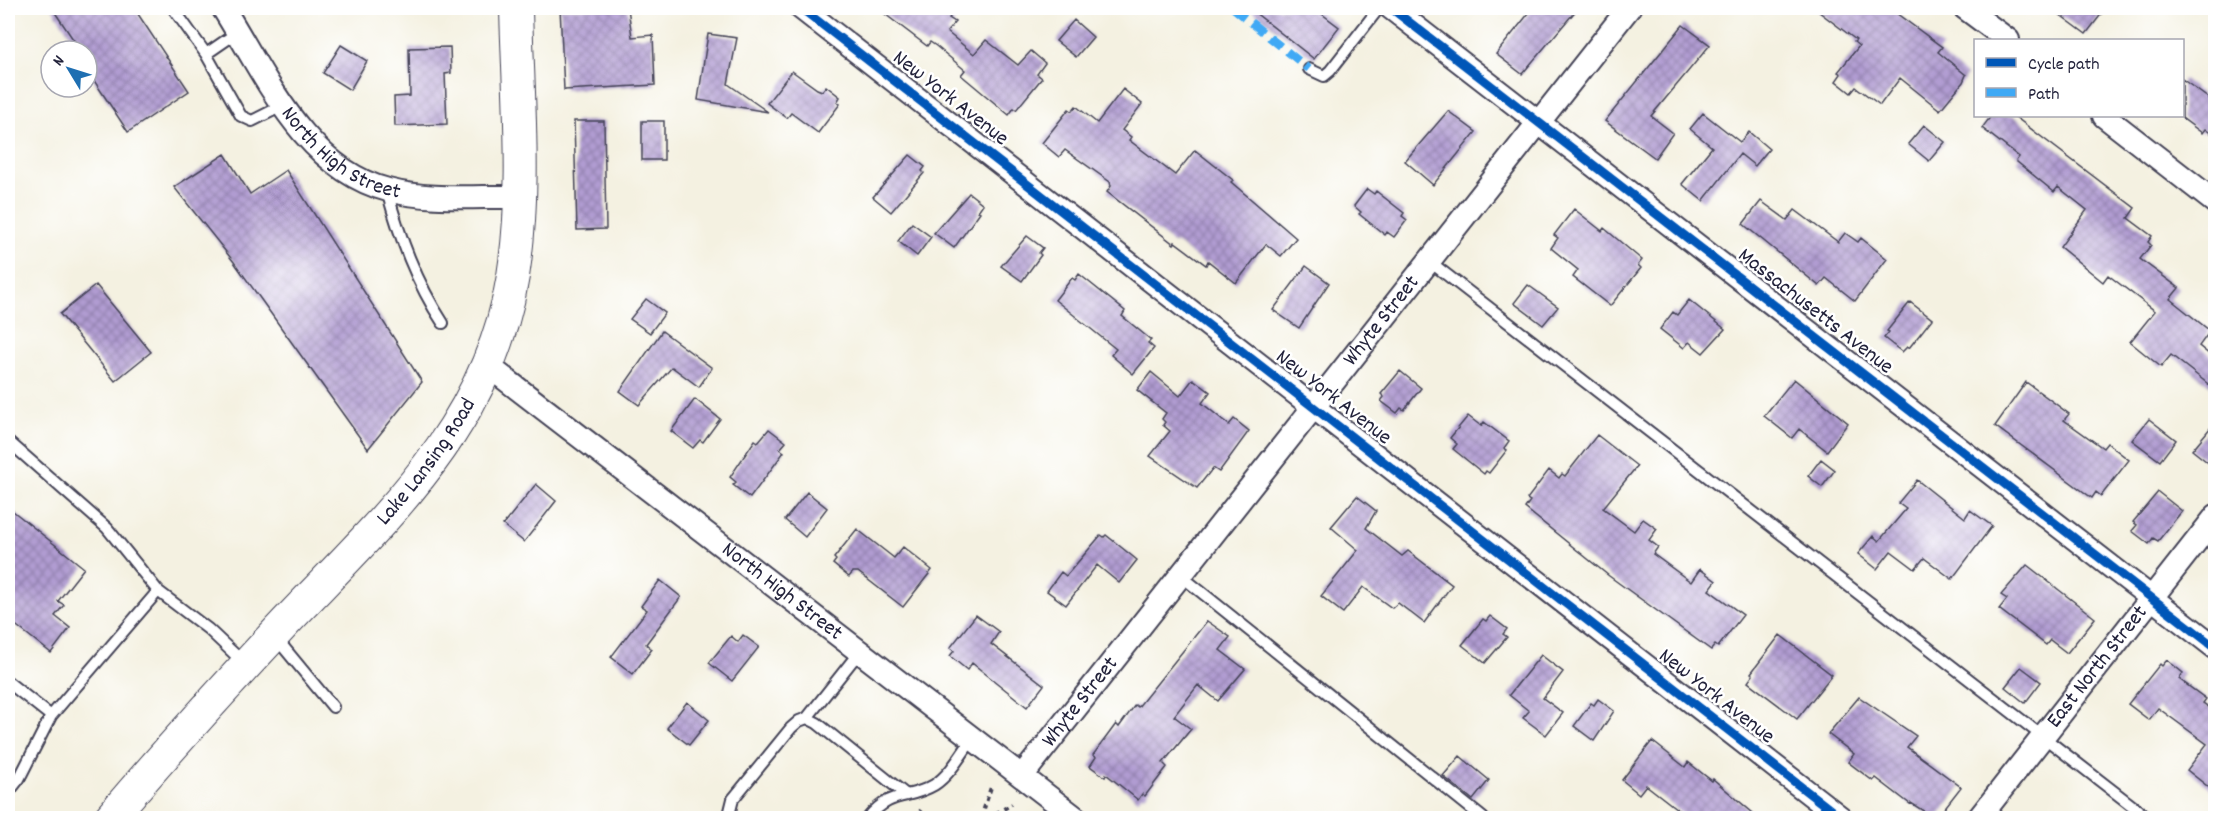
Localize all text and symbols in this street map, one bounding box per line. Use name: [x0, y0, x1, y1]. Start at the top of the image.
north arrow: [39, 39, 99, 99]
legend: [1974, 39, 2184, 117]
street label: New York Avenue: [885, 44, 1015, 154]
text: N: [48, 51, 71, 71]
text: Cycle path: [2028, 53, 2099, 78]
text: Path: [2028, 83, 2060, 108]
street label: North High Street: [273, 100, 403, 208]
street label: Massachusetts Avenue: [1731, 241, 1899, 383]
street label: Whyte Street: [1336, 269, 1427, 373]
street label: New York Avenue: [1268, 343, 1398, 453]
street label: Lake Lansing Road: [369, 393, 484, 533]
street label: North High Street: [715, 535, 849, 648]
street label: East North Street: [2040, 599, 2156, 735]
street label: New York Avenue: [1651, 642, 1781, 752]
street label: Whyte Street: [1035, 650, 1126, 754]

